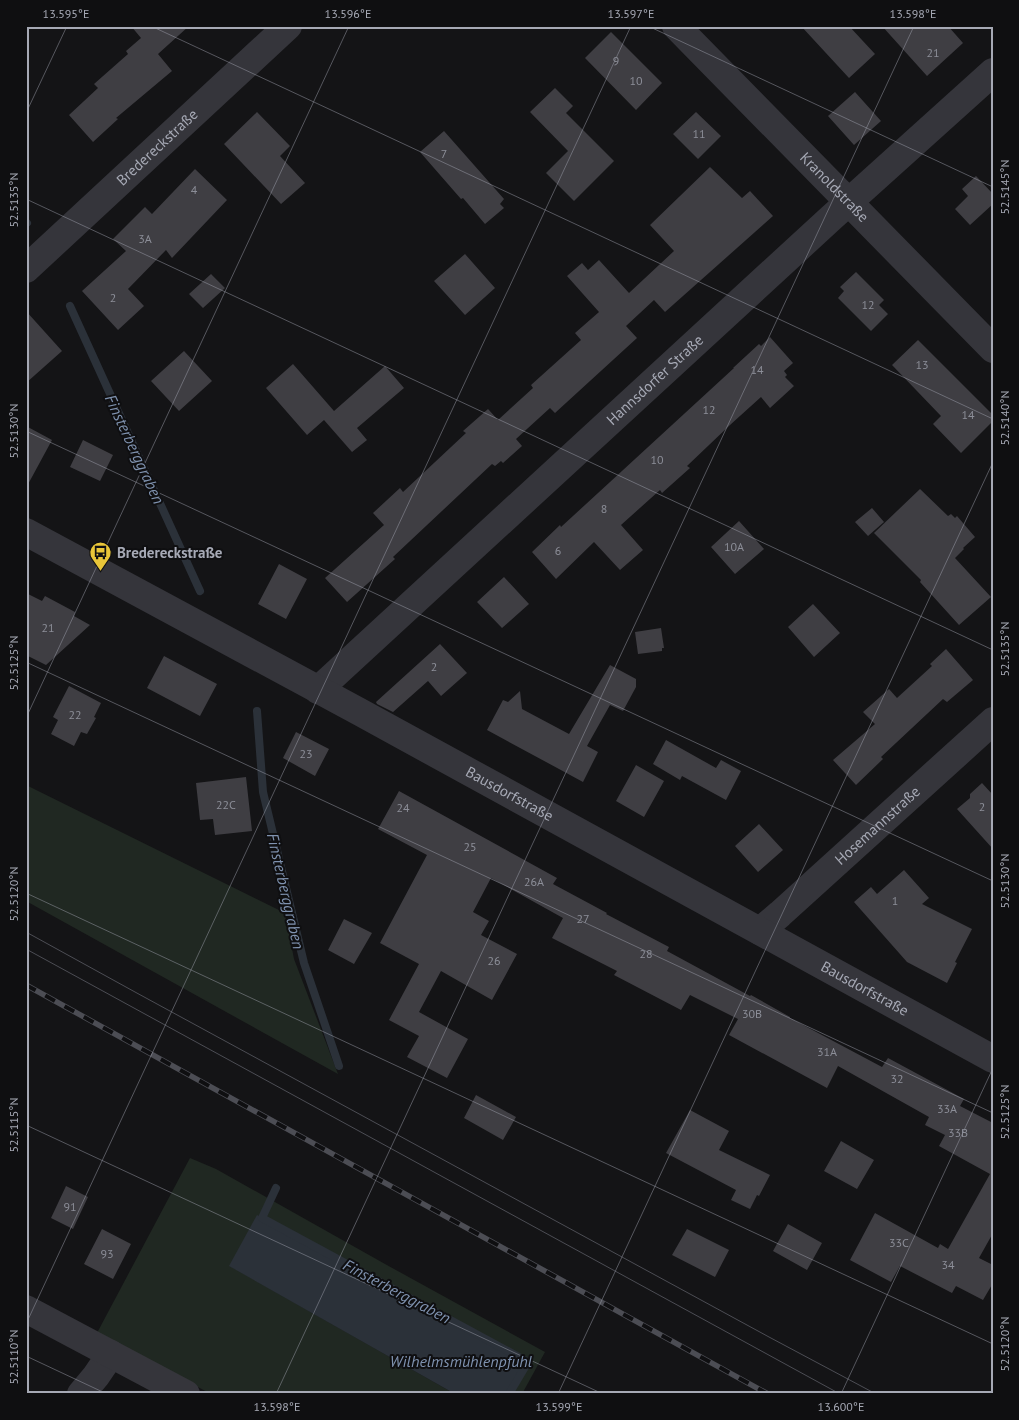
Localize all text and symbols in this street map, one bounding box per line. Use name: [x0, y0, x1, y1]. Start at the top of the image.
text: 13.595°E: [43, 6, 89, 21]
text: 13.596°E: [325, 6, 371, 21]
text: 13.597°E: [608, 6, 654, 21]
text: 13.598°E: [890, 6, 936, 21]
house number: 21: [926, 45, 940, 60]
house number: 9: [613, 53, 619, 68]
house number: 10: [629, 73, 643, 88]
street label: Bredereckstraße: [112, 105, 202, 189]
house number: 11: [692, 126, 706, 141]
house number: 7: [441, 146, 447, 161]
street label: Kranoldstraße: [796, 148, 873, 226]
text: 52.5145°N: [997, 160, 1012, 214]
text: 52.5135°N: [6, 173, 21, 227]
house number: 4: [191, 182, 198, 197]
house number: 3A: [138, 231, 152, 246]
house number: 2: [110, 290, 116, 305]
house number: 12: [861, 297, 875, 312]
street label: Hannsdorfer Straße: [602, 330, 707, 429]
house number: 13: [915, 357, 929, 372]
house number: 14: [750, 362, 764, 377]
water label: Finsterberggraben: [101, 391, 169, 507]
text: 52.5140°N: [997, 391, 1012, 445]
house number: 12: [702, 402, 716, 417]
text: 52.5130°N: [6, 404, 21, 458]
house number: 14: [961, 407, 975, 422]
house number: 10: [650, 452, 664, 467]
house number: 8: [601, 501, 607, 516]
house number: 10A: [724, 539, 744, 554]
bus stop icon: Bredereckstraße: [89, 541, 113, 572]
place label: Bredereckstraße: [117, 543, 223, 562]
house number: 6: [555, 543, 561, 558]
house number: 21: [41, 620, 55, 635]
text: 52.5135°N: [997, 622, 1012, 676]
text: 52.5125°N: [6, 636, 21, 690]
house number: 2: [431, 659, 437, 674]
house number: 22: [68, 707, 82, 722]
house number: 23: [299, 746, 313, 761]
street label: Bausdorfstraße: [463, 762, 557, 825]
street label: Hosemannstraße: [831, 782, 924, 869]
house number: 22C: [216, 797, 236, 812]
house number: 2: [979, 799, 985, 814]
house number: 24: [396, 800, 410, 815]
water label: Finsterberggraben: [263, 831, 309, 951]
house number: 25: [463, 839, 477, 854]
text: 52.5130°N: [997, 854, 1012, 908]
text: 52.5120°N: [6, 867, 21, 921]
house number: 26A: [524, 874, 544, 889]
house number: 1: [892, 893, 898, 908]
house number: 27: [576, 911, 590, 926]
house number: 28: [639, 946, 653, 961]
house number: 26: [487, 953, 501, 968]
street label: Bausdorfstraße: [818, 957, 912, 1020]
house number: 30B: [742, 1006, 762, 1021]
house number: 31A: [817, 1044, 837, 1059]
house number: 32: [890, 1071, 904, 1086]
text: 52.5125°N: [997, 1085, 1012, 1139]
text: 52.5115°N: [6, 1098, 21, 1152]
house number: 33A: [937, 1101, 957, 1116]
house number: 33B: [948, 1125, 968, 1140]
house number: 91: [63, 1199, 77, 1214]
house number: 33C: [889, 1235, 909, 1250]
house number: 93: [100, 1246, 114, 1261]
water label: Finsterberggraben: [340, 1254, 454, 1328]
house number: 34: [941, 1257, 955, 1272]
text: 52.5120°N: [997, 1317, 1012, 1371]
text: 52.5110°N: [6, 1330, 21, 1384]
water label: Wilhelmsmühlenpfuhl: [390, 1351, 533, 1371]
text: 13.598°E: [254, 1399, 300, 1414]
text: 13.599°E: [536, 1399, 582, 1414]
text: 13.600°E: [818, 1399, 864, 1414]

